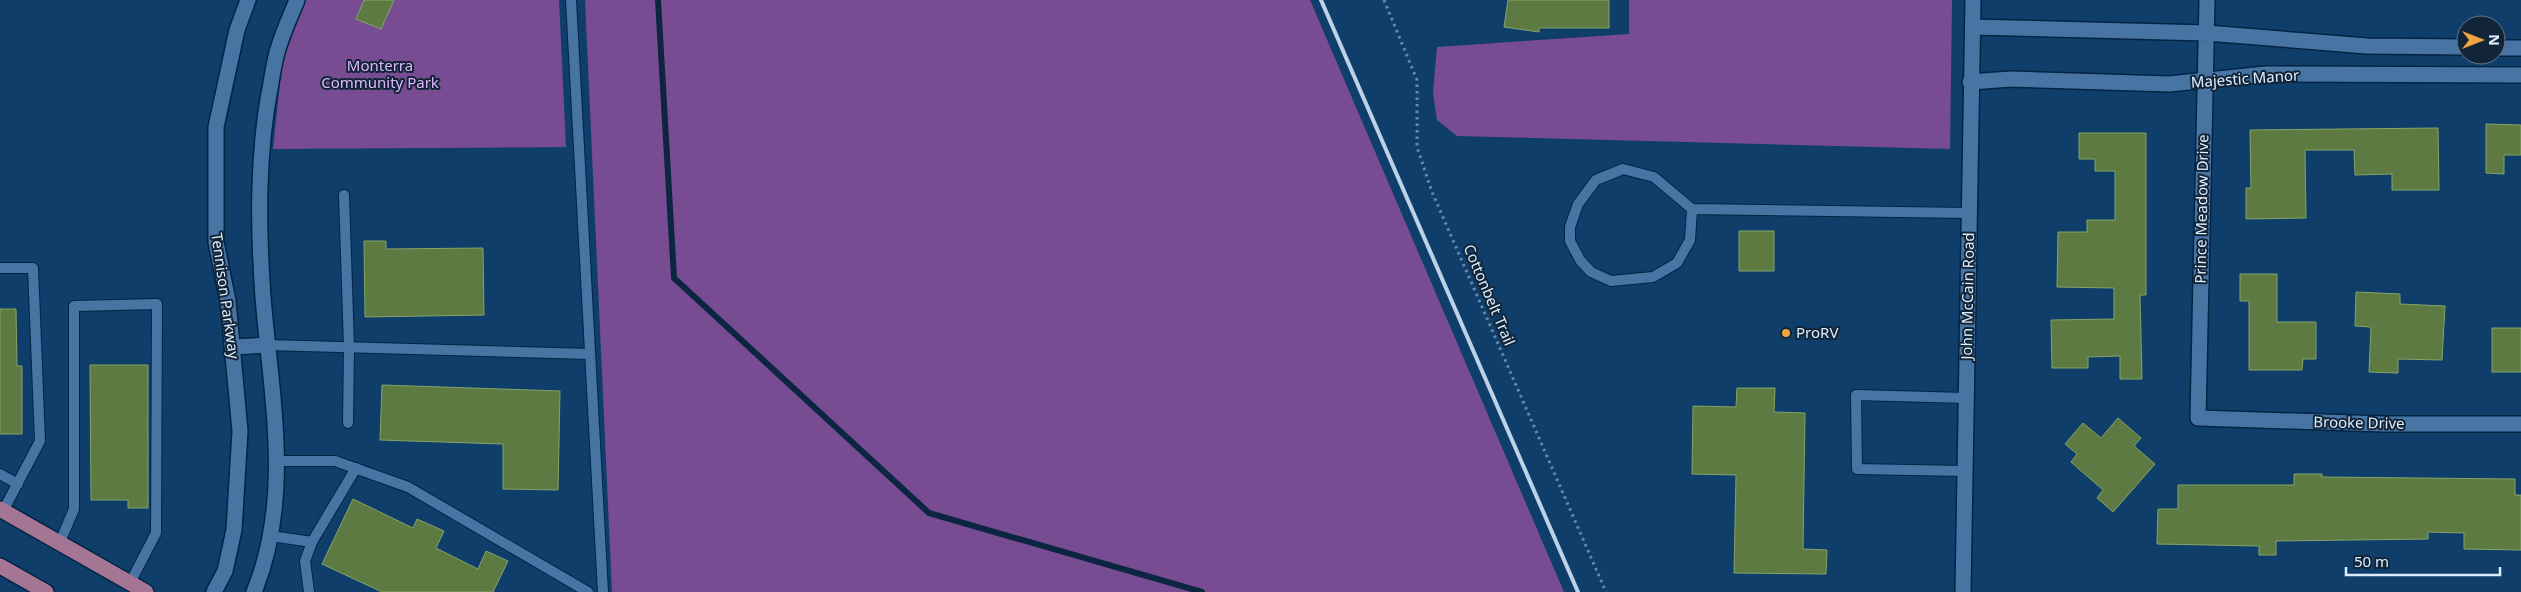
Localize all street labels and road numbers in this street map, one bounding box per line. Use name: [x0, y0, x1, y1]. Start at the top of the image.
street label: Majestic Manor: [2190, 64, 2300, 92]
street label: Prince Meadow Drive: [2190, 134, 2212, 284]
street label: Tennison Parkway: [207, 232, 245, 361]
street label: John McCain Road: [1956, 232, 1978, 362]
street label: Cottonbelt Trail: [1460, 241, 1520, 348]
street label: Brooke Drive: [2313, 411, 2405, 433]

